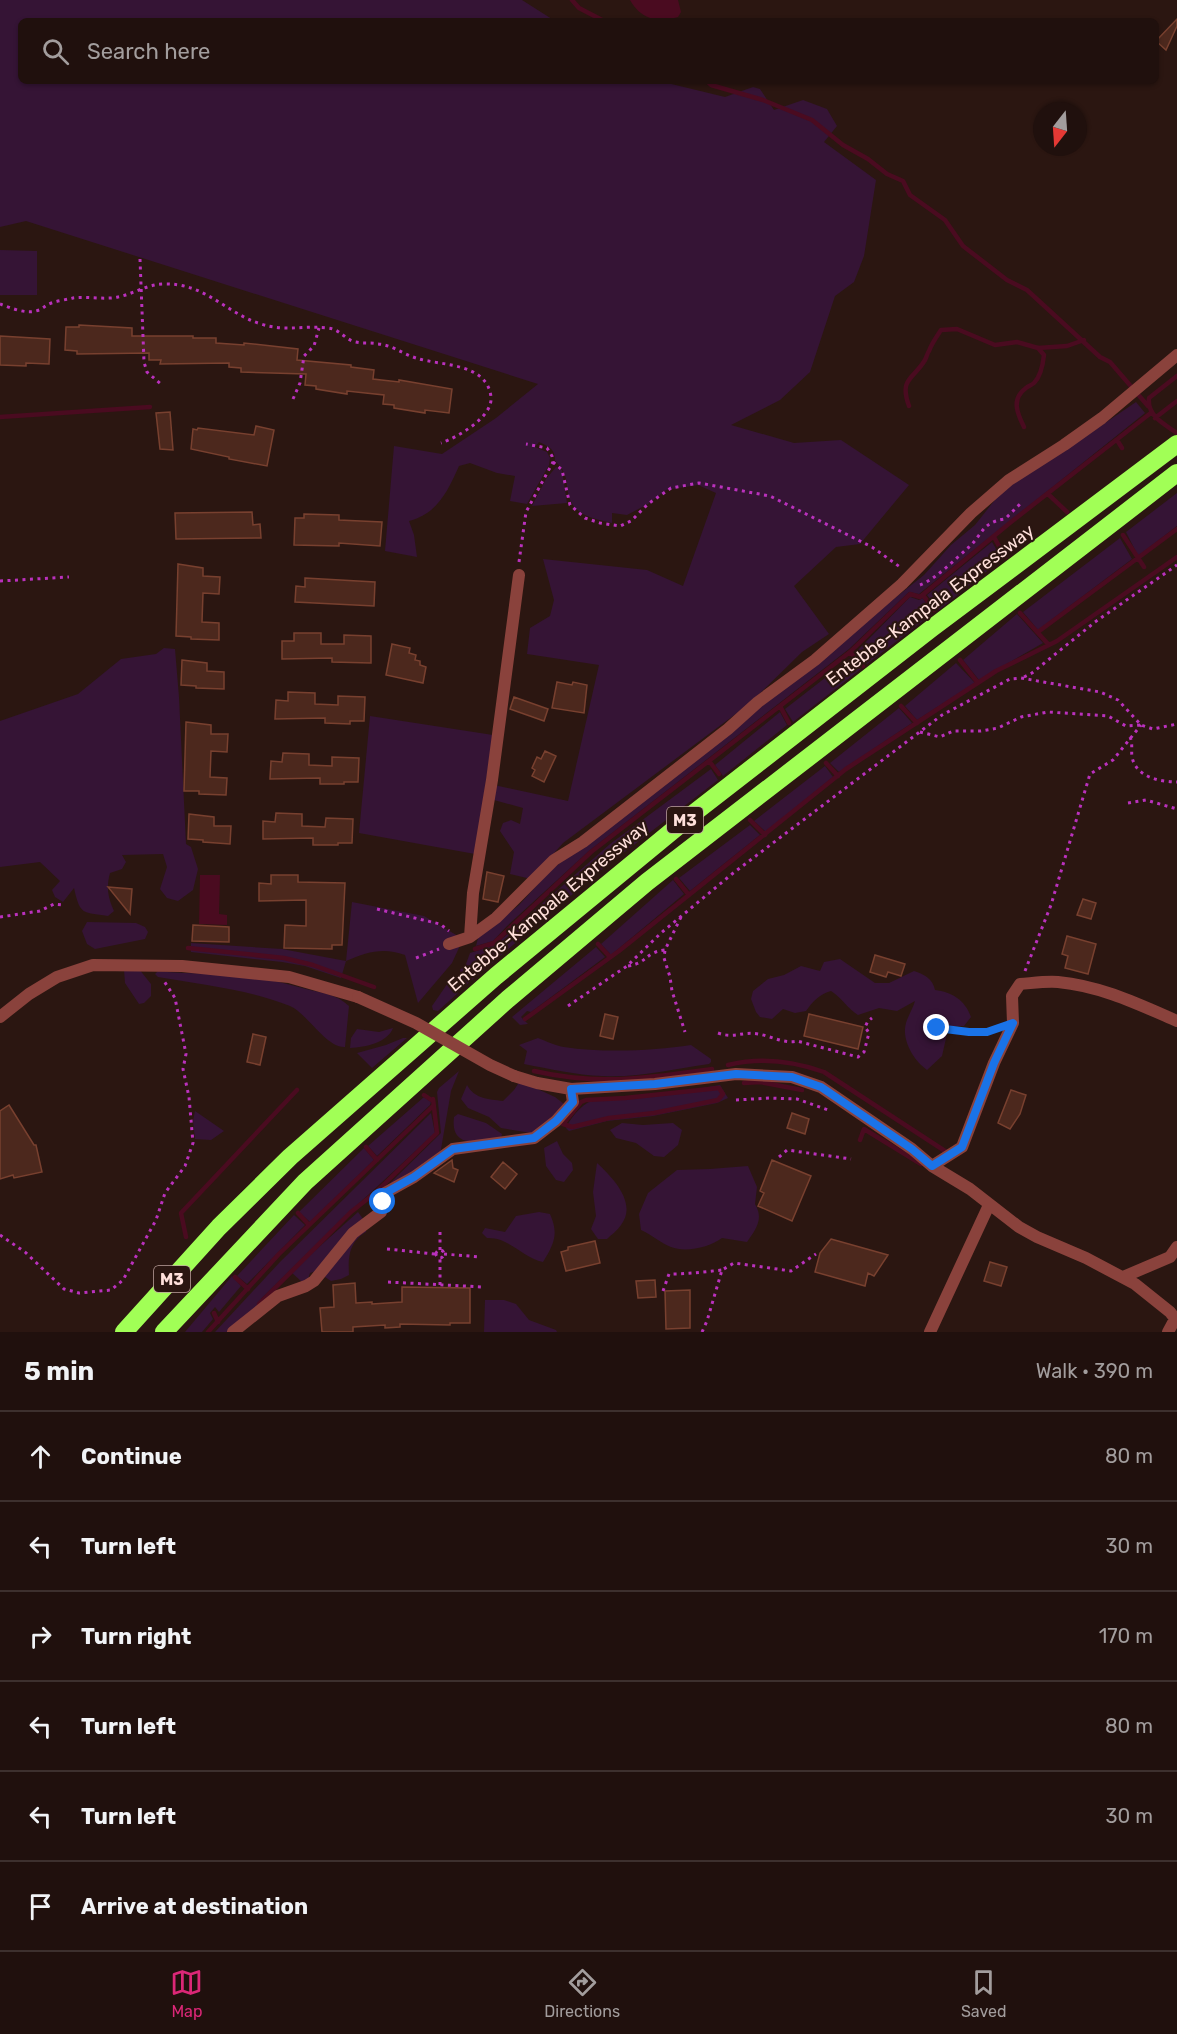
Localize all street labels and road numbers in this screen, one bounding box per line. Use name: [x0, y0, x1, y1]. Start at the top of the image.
street label: Entebbe-Kampala Expressway: [822, 519, 1038, 690]
road number: M3: [667, 807, 703, 833]
street label: Entebbe-Kampala Expressway: [443, 816, 653, 996]
road number: M3: [154, 1266, 190, 1292]

